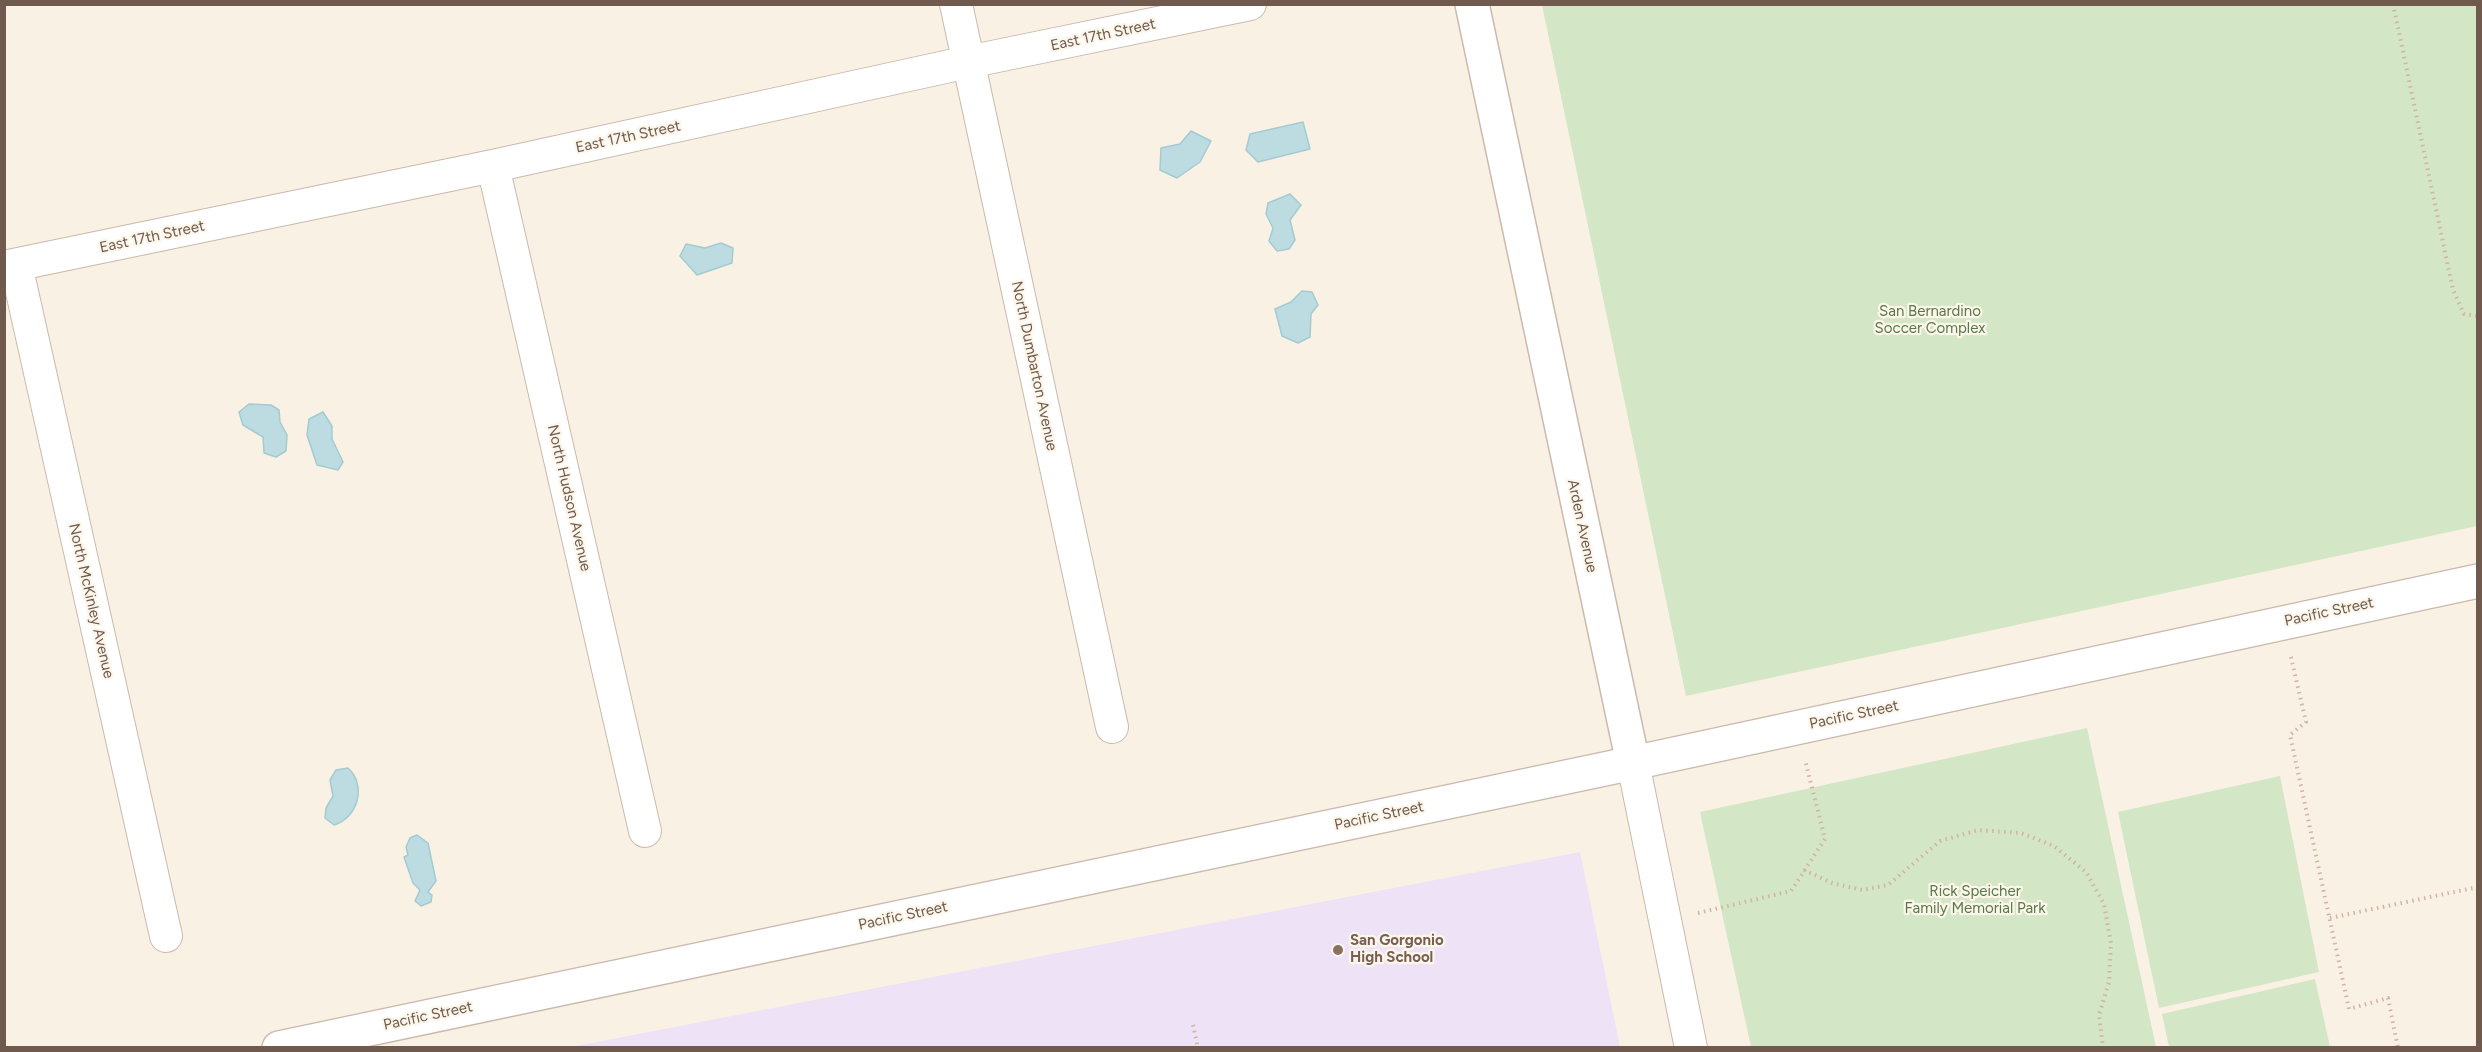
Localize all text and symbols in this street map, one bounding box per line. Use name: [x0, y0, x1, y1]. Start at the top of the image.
street label: East 17th Street: [1049, 15, 1157, 55]
street label: East 17th Street: [574, 117, 682, 157]
street label: East 17th Street: [98, 217, 206, 257]
street label: North Dumbarton Avenue: [1007, 279, 1061, 453]
park label: San Bernardino Soccer Complex: [1875, 303, 1985, 338]
street label: North Hudson Avenue: [543, 423, 595, 573]
street label: Arden Avenue: [1563, 478, 1601, 574]
street label: North McKinley Avenue: [64, 522, 118, 680]
street label: Pacific Street: [2283, 594, 2375, 630]
street label: Pacific Street: [1808, 697, 1900, 733]
street label: Pacific Street: [1333, 798, 1425, 834]
park label: Rick Speicher Family Memorial Park: [1905, 883, 2045, 918]
street label: Pacific Street: [857, 898, 949, 934]
place label: San Gorgonio High School: [1350, 932, 1444, 967]
marker: San Gorgonio High School: [1331, 943, 1345, 957]
street label: Pacific Street: [382, 998, 474, 1034]

